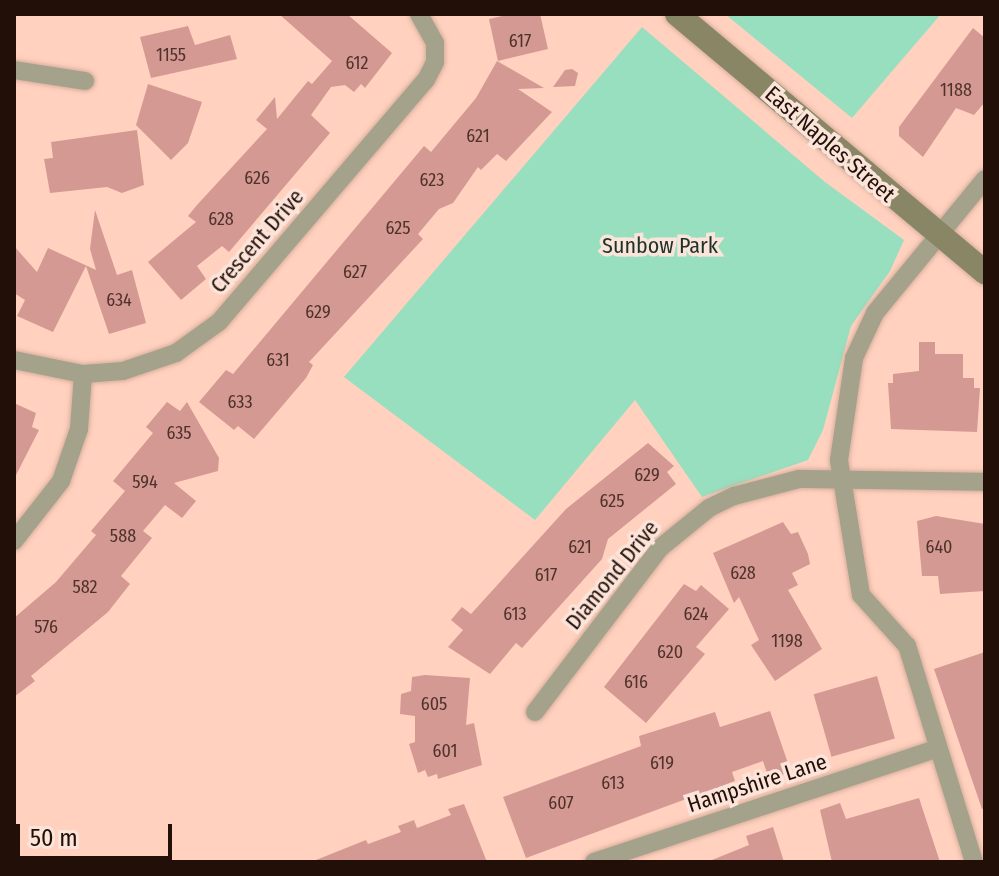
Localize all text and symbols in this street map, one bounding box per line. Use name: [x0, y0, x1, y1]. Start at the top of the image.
house number: 617: [509, 30, 531, 52]
house number: 1155: [156, 44, 186, 66]
house number: 612: [345, 52, 369, 74]
house number: 1188: [940, 79, 972, 101]
street label: East Naples Street: [760, 80, 900, 208]
house number: 621: [466, 125, 490, 147]
house number: 626: [244, 167, 270, 189]
house number: 623: [420, 169, 444, 191]
street label: Crescent Drive: [205, 184, 309, 298]
house number: 628: [208, 208, 234, 230]
house number: 625: [386, 217, 410, 239]
park label: Sunbow Park: [602, 233, 718, 259]
house number: 627: [343, 261, 367, 283]
house number: 634: [106, 289, 132, 311]
house number: 629: [305, 301, 331, 323]
house number: 631: [266, 349, 290, 371]
house number: 633: [227, 391, 253, 413]
house number: 635: [166, 422, 192, 444]
house number: 629: [634, 464, 660, 486]
house number: 594: [132, 471, 158, 493]
house number: 625: [600, 490, 624, 512]
street label: Diamond Drive: [560, 515, 664, 635]
house number: 588: [110, 525, 136, 547]
house number: 621: [568, 536, 592, 558]
house number: 640: [925, 536, 953, 558]
house number: 628: [730, 562, 756, 584]
house number: 617: [535, 564, 557, 586]
house number: 582: [72, 576, 98, 598]
house number: 613: [503, 603, 527, 625]
house number: 624: [683, 603, 709, 625]
house number: 576: [34, 616, 58, 638]
house number: 1198: [771, 630, 803, 652]
house number: 620: [657, 641, 683, 663]
house number: 616: [624, 671, 648, 693]
house number: 605: [421, 693, 447, 715]
house number: 601: [433, 740, 457, 762]
street label: Hampshire Lane: [684, 748, 830, 818]
house number: 619: [650, 752, 674, 774]
house number: 613: [601, 772, 625, 794]
house number: 607: [548, 792, 574, 814]
scale bar: [20, 808, 176, 858]
text: 50 m: [30, 824, 78, 852]

